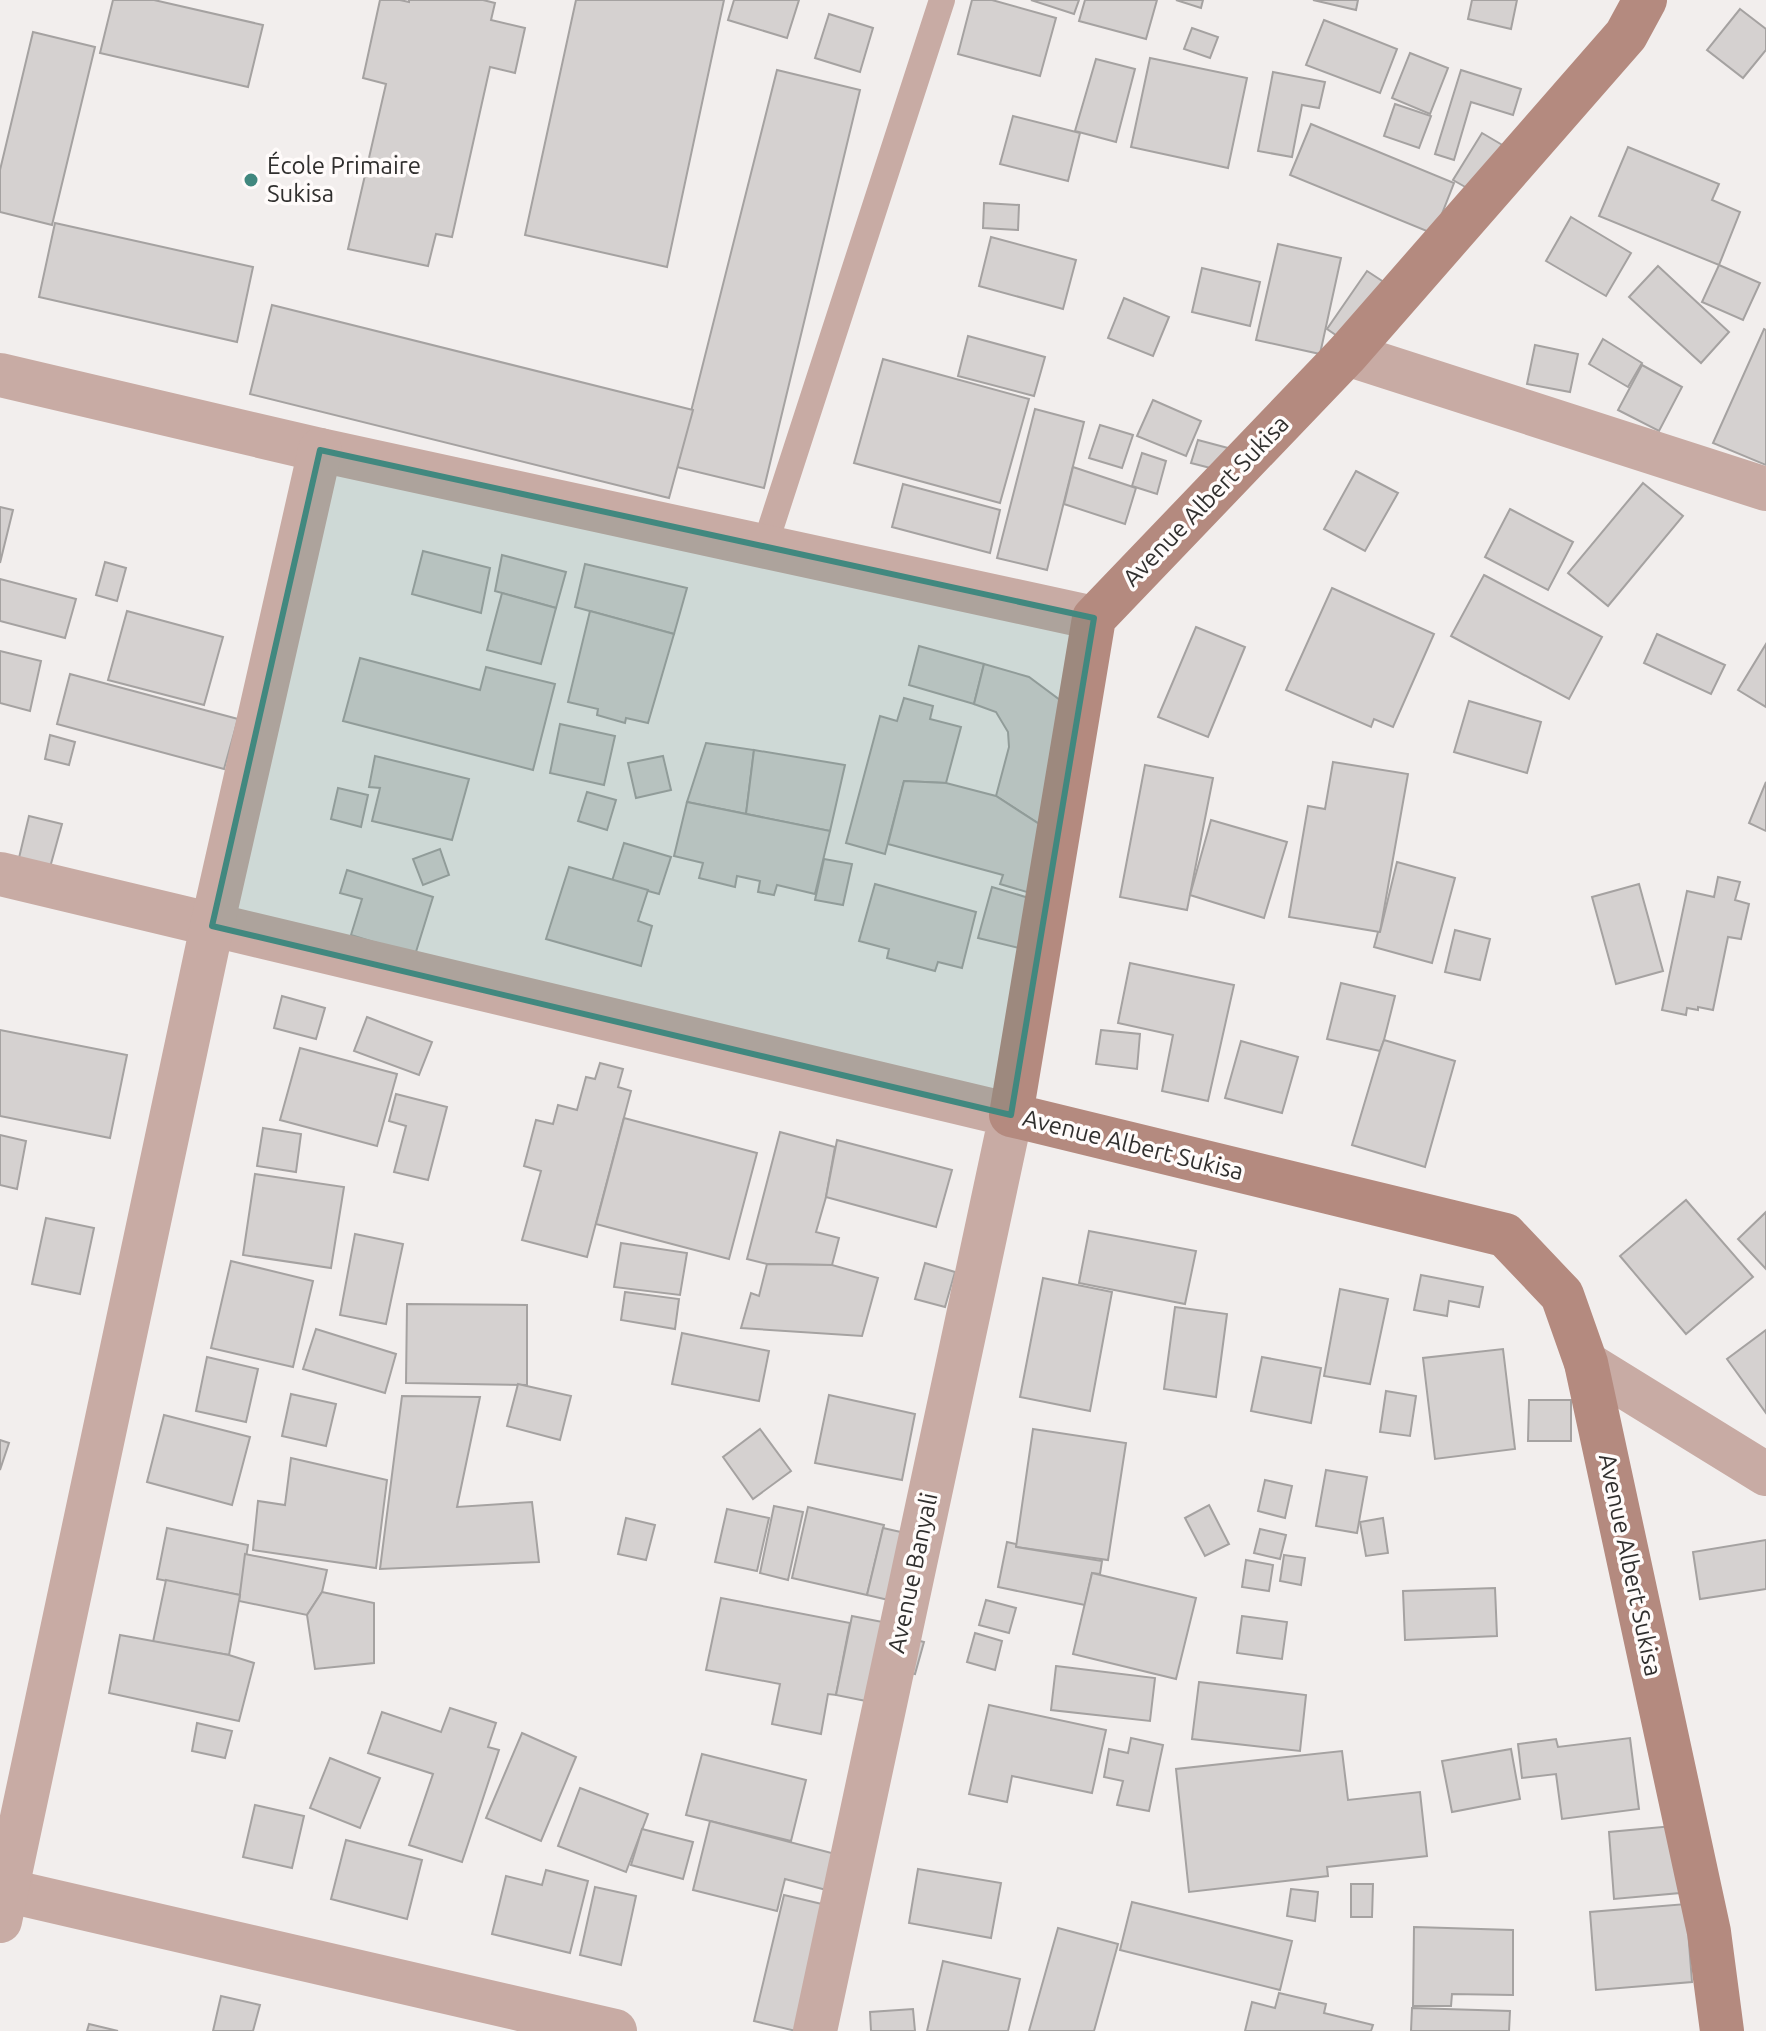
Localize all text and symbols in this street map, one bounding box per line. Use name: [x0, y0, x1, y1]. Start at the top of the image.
place label: École Primaire Sukisa: [267, 151, 421, 207]
marker: École Primaire Sukisa: [242, 171, 260, 189]
street label: Avenue Albert Sukisa: [1117, 410, 1294, 592]
street label: Avenue Albert Sukisa: [1020, 1104, 1246, 1185]
street label: Avenue Albert Sukisa: [1594, 1451, 1667, 1679]
street label: Avenue Banyali: [882, 1490, 943, 1656]

